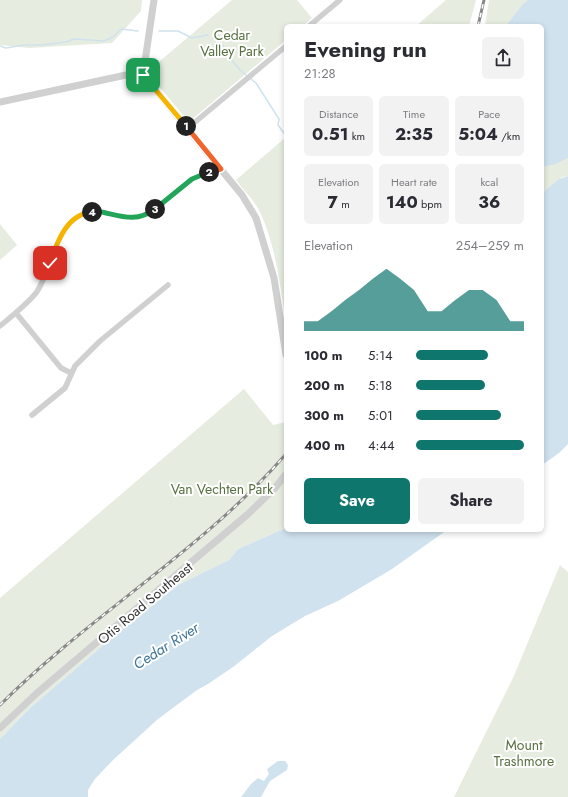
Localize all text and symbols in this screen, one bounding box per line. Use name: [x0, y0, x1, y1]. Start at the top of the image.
park label: Cedar Valley Park: [200, 25, 264, 61]
text: Evening run: [304, 33, 427, 65]
button: share: [482, 37, 524, 79]
pin: [126, 58, 160, 92]
icon: arrive: [132, 64, 154, 86]
text: 21:28: [304, 64, 336, 83]
text: Distance: [319, 106, 358, 122]
text: Time: [403, 106, 425, 122]
text: Pace: [478, 106, 500, 122]
pin: 1: [176, 116, 196, 136]
text: 1: [183, 118, 189, 134]
text: 0.51: [312, 122, 348, 146]
text: 2:35: [395, 122, 433, 146]
text: 5:04: [458, 122, 498, 146]
text: km: [348, 128, 365, 144]
text: /km: [498, 128, 520, 144]
pin: 2: [199, 162, 219, 182]
text: 2: [205, 164, 213, 180]
text: Elevation: [318, 174, 359, 190]
text: Heart rate: [391, 174, 437, 190]
text: kcal: [480, 174, 498, 190]
text: 7: [328, 190, 338, 214]
text: 140: [386, 190, 418, 214]
text: 36: [478, 190, 500, 214]
text: m: [338, 196, 350, 212]
text: bpm: [418, 196, 442, 212]
pin: 3: [145, 199, 165, 219]
text: 3: [152, 201, 158, 217]
pin: 4: [82, 202, 102, 222]
text: 4: [88, 204, 96, 220]
text: Elevation: [304, 236, 353, 255]
text: 254–259 m: [456, 236, 524, 255]
pin: [33, 246, 67, 280]
icon: check: [39, 252, 61, 274]
text: 100 m: [304, 346, 342, 365]
text: 5:14: [368, 346, 393, 365]
text: 200 m: [304, 376, 344, 395]
text: 5:18: [368, 376, 392, 395]
text: 300 m: [304, 406, 344, 425]
text: 5:01: [368, 406, 393, 425]
text: 400 m: [304, 436, 345, 455]
text: 4:44: [368, 436, 395, 455]
button: Save: [304, 478, 410, 524]
button: Share: [418, 478, 524, 524]
park label: Van Vechten Park: [171, 479, 274, 499]
street label: Otis Road Southeast: [93, 557, 197, 649]
water label: Cedar River: [129, 616, 204, 675]
park label: Mount Trashmore: [494, 735, 554, 771]

